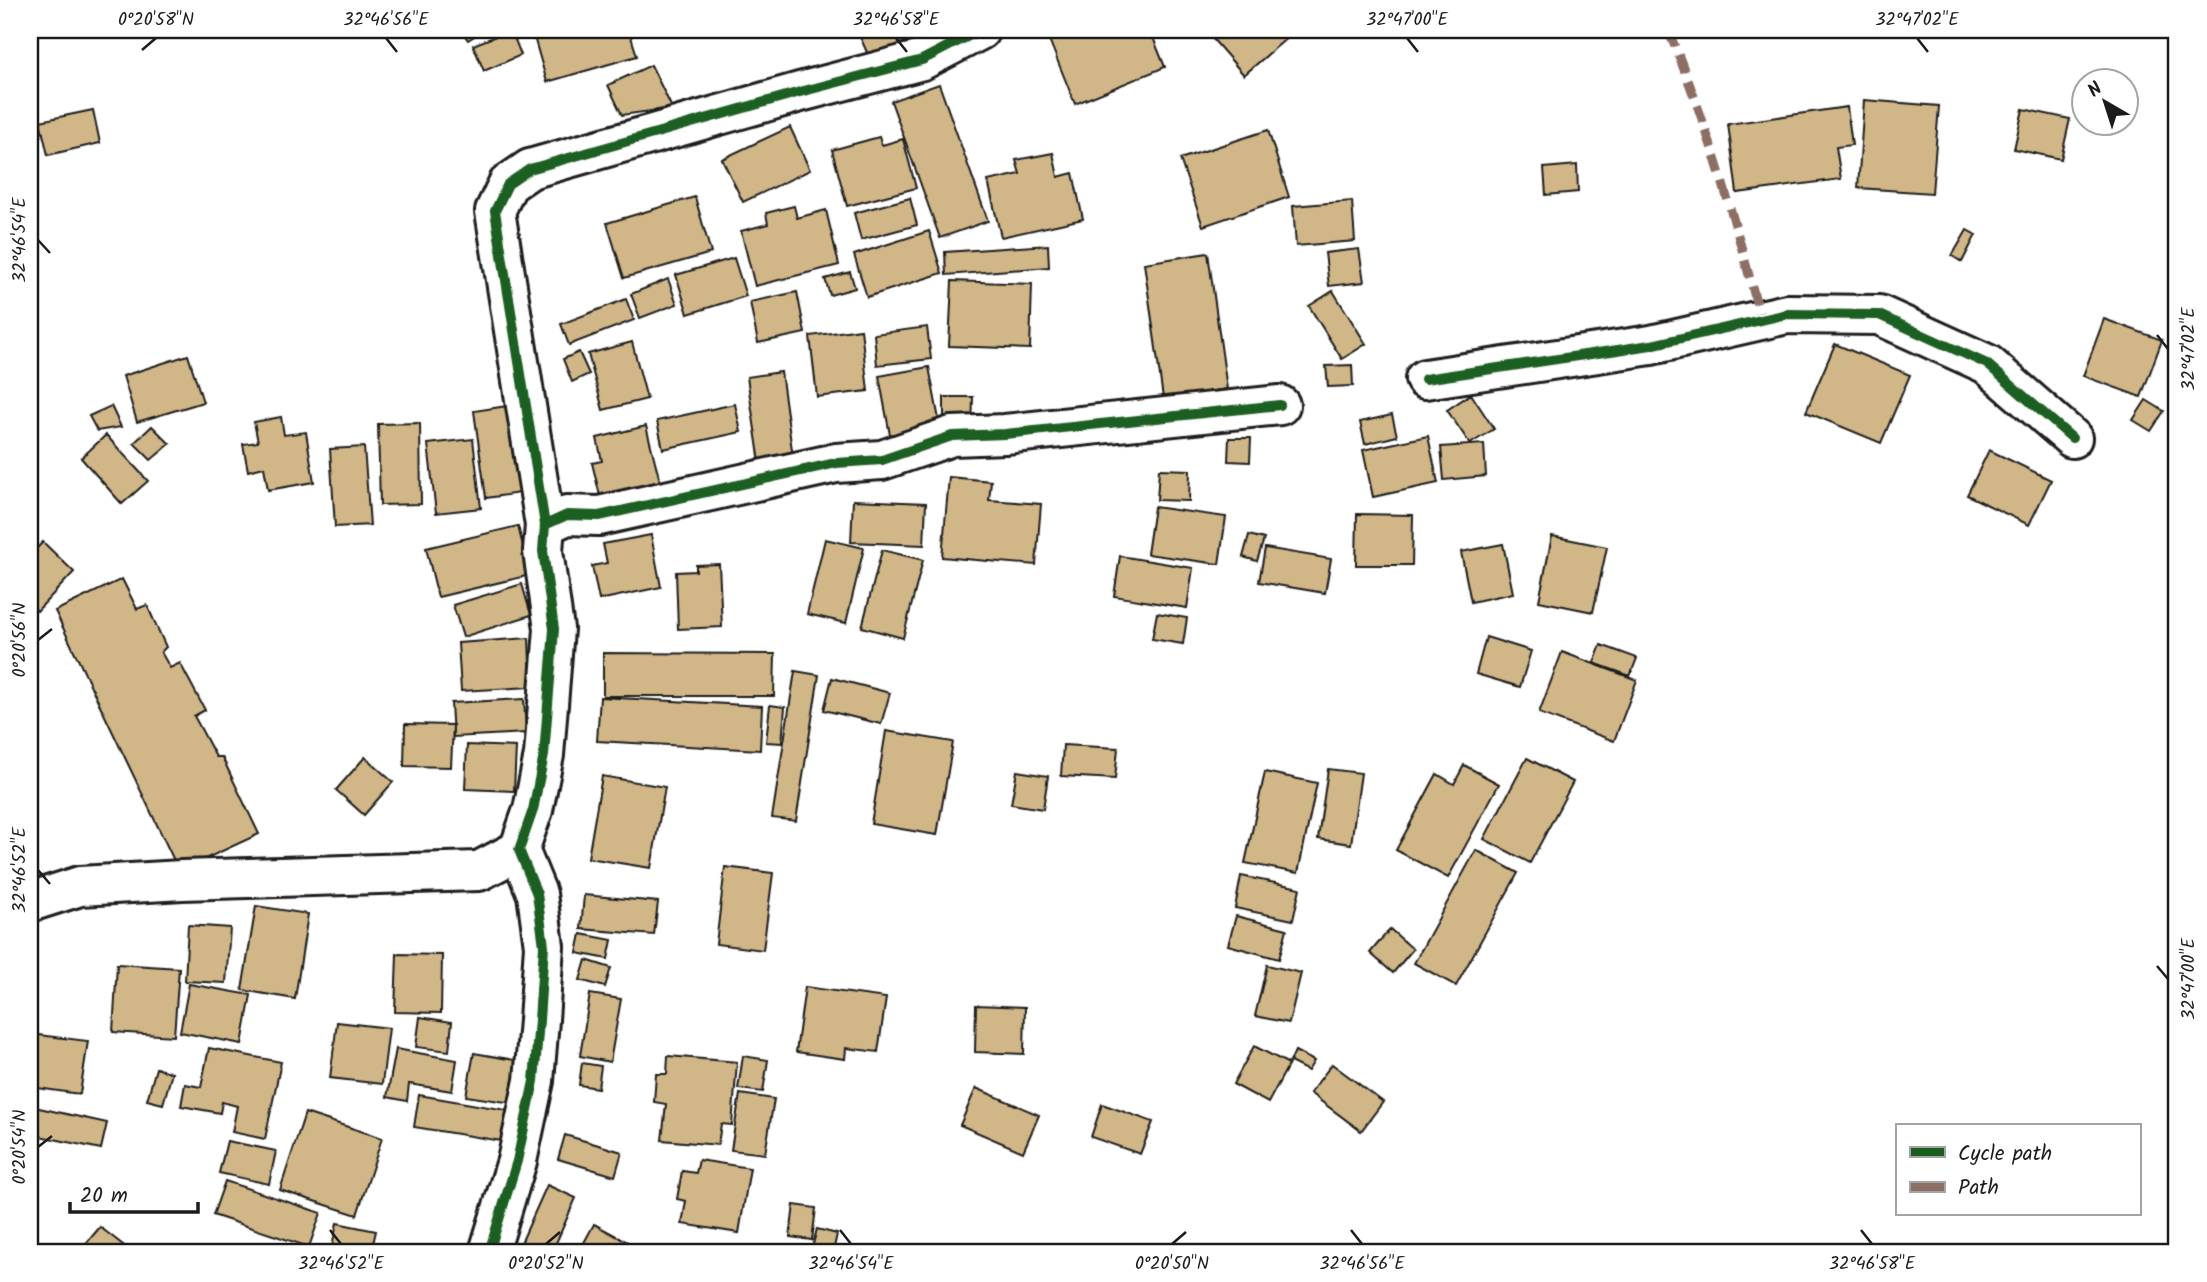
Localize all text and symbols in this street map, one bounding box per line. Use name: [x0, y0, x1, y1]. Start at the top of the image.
text: 0°20'58"N: [118, 6, 194, 35]
text: 32°46'56"E: [343, 6, 429, 35]
text: 32°46'58"E: [853, 6, 940, 35]
text: 32°47'00"E: [1366, 6, 1449, 35]
text: 32°47'02"E: [1875, 6, 1959, 35]
north arrow: [2070, 66, 2140, 136]
text: N: [2081, 75, 2110, 106]
text: 32°46'54"E: [6, 197, 35, 283]
text: 32°47'02"E: [2175, 307, 2204, 391]
text: 0°20'56"N: [6, 603, 35, 678]
text: 32°46'52"E: [6, 827, 35, 913]
text: 32°47'00"E: [2175, 937, 2204, 1020]
text: 0°20'54"N: [6, 1110, 35, 1184]
legend: [1896, 1124, 2140, 1216]
text: Cycle path: [1958, 1138, 2052, 1171]
scale bar: [70, 1170, 198, 1214]
text: Path: [1958, 1172, 1999, 1205]
text: 20 m: [80, 1180, 128, 1213]
text: 32°46'52"E: [298, 1250, 384, 1279]
text: 0°20'52"N: [508, 1250, 584, 1279]
text: 32°46'54"E: [808, 1250, 894, 1279]
text: 0°20'50"N: [1135, 1250, 1209, 1279]
text: 32°46'56"E: [1319, 1250, 1405, 1279]
text: 32°46'58"E: [1829, 1250, 1916, 1279]

